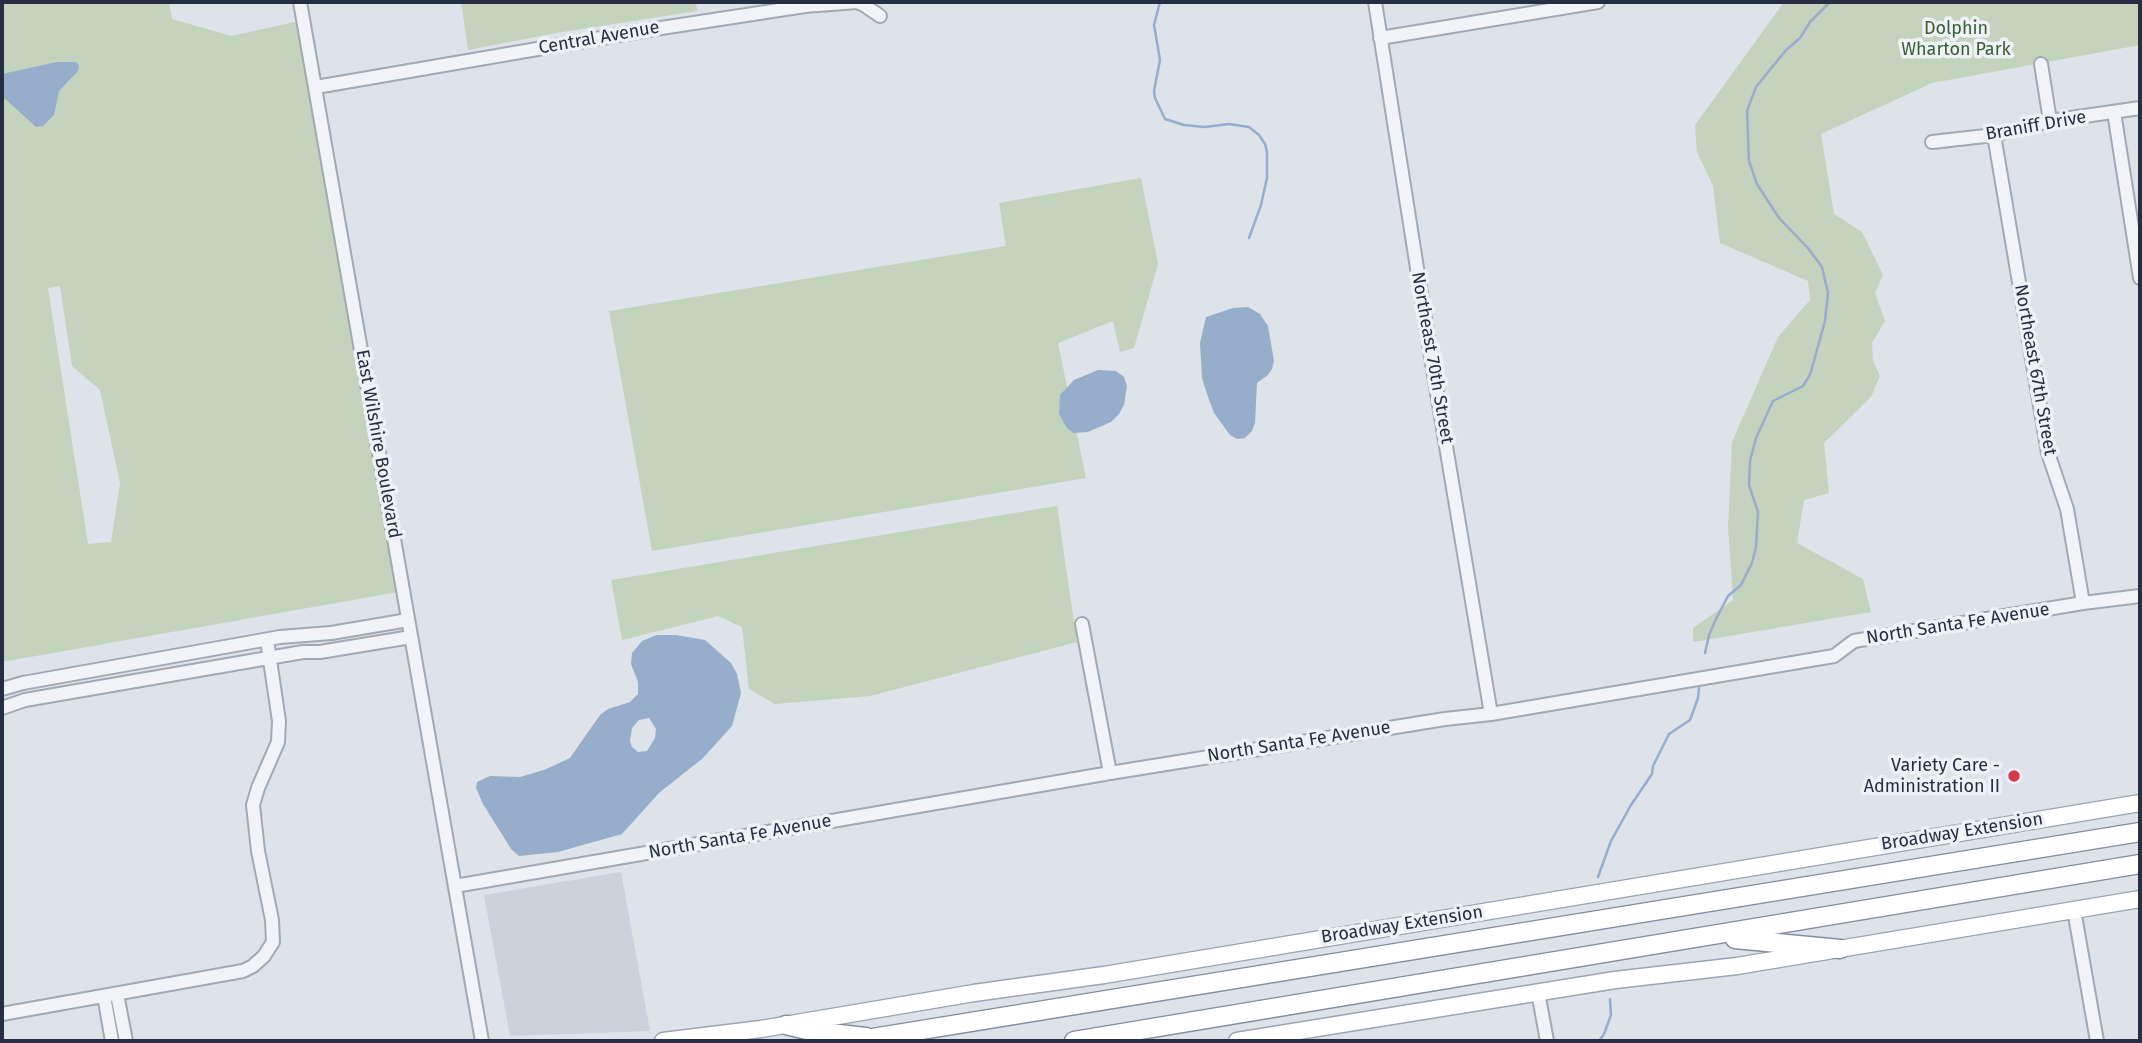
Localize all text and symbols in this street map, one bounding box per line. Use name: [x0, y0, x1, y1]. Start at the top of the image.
street label: Central Avenue: [537, 17, 661, 59]
park label: Dolphin Wharton Park: [1901, 18, 2011, 60]
street label: Braniff Drive: [1984, 107, 2088, 145]
street label: Northeast 70th Street: [1406, 270, 1458, 446]
street label: Northeast 67th Street: [2009, 283, 2061, 457]
street label: East Wilshire Boulevard: [351, 348, 405, 540]
street label: North Santa Fe Avenue: [1865, 599, 2051, 649]
street label: North Santa Fe Avenue: [1206, 717, 1392, 767]
place label: Variety Care - Administration II: [1864, 755, 2000, 798]
marker: Variety Care - Administration II: [2006, 768, 2022, 784]
street label: Broadway Extension: [1880, 809, 2044, 855]
street label: North Santa Fe Avenue: [647, 810, 833, 864]
street label: Broadway Extension: [1320, 902, 1484, 948]

